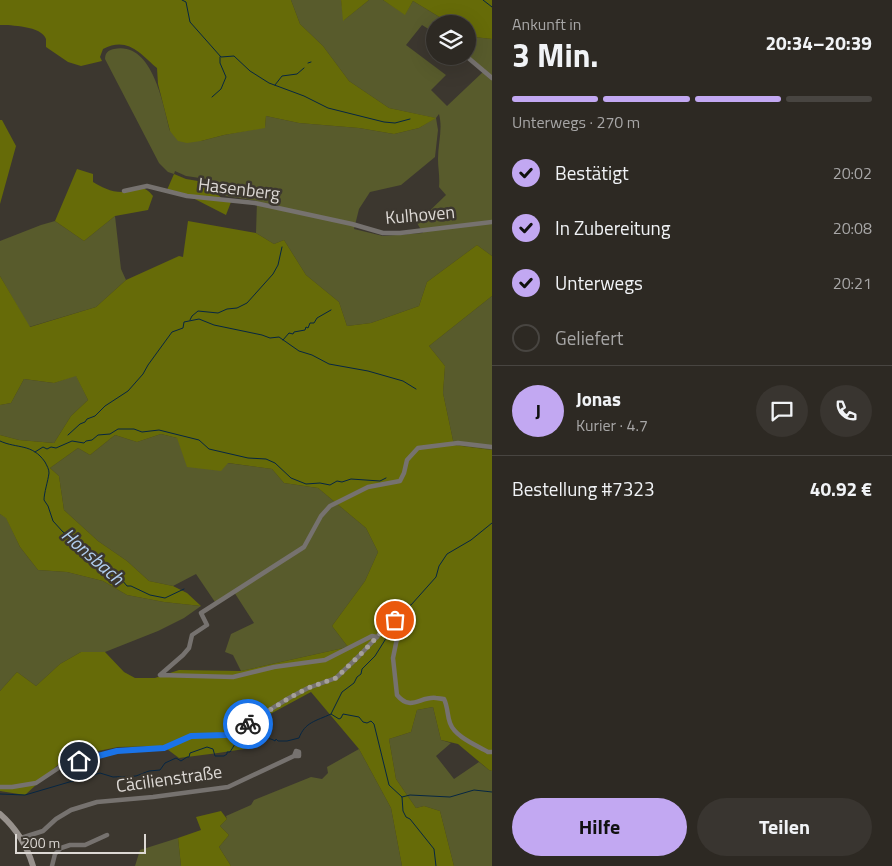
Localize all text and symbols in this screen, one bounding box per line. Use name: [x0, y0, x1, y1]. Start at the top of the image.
text: Ankunft in: [512, 12, 581, 36]
map controls: [426, 15, 476, 65]
button: layers: [426, 15, 476, 65]
text: 20:34–20:39: [765, 28, 872, 57]
text: 3 Min.: [512, 31, 599, 79]
text: Unterwegs · 270 m: [512, 110, 640, 134]
text: Bestätigt: [555, 158, 629, 187]
icon: check: [512, 159, 540, 187]
text: 20:02: [833, 161, 872, 185]
street label: Hasenberg: [197, 170, 282, 207]
street label: Kulhoven: [384, 198, 456, 231]
text: In Zubereitung: [555, 213, 671, 242]
icon: check: [512, 214, 540, 242]
text: 20:08: [833, 216, 872, 240]
text: Unterwegs: [555, 268, 643, 297]
icon: check: [512, 269, 540, 297]
text: 20:21: [833, 271, 872, 295]
text: Geliefert: [555, 323, 623, 352]
text: Jonas: [576, 384, 621, 413]
button: chat: [756, 385, 808, 437]
button: phone: [820, 385, 872, 437]
text: J: [535, 396, 541, 425]
text: Kurier · 4.7: [576, 413, 648, 437]
text: Bestellung #7323: [512, 474, 655, 503]
text: 40.92 €: [810, 474, 872, 503]
water label: Honsbach: [56, 520, 132, 591]
pin: [374, 599, 416, 641]
icon: bag: [381, 606, 409, 634]
courier: [223, 699, 273, 749]
icon: bike: [234, 710, 262, 738]
pin: [58, 740, 100, 782]
icon: home: [65, 747, 93, 775]
street label: Cäcilienstraße: [114, 758, 224, 799]
button: Hilfe: [512, 798, 687, 856]
button: Teilen: [697, 798, 872, 856]
scale bar: [15, 831, 146, 854]
text: 200 m: [22, 832, 60, 853]

